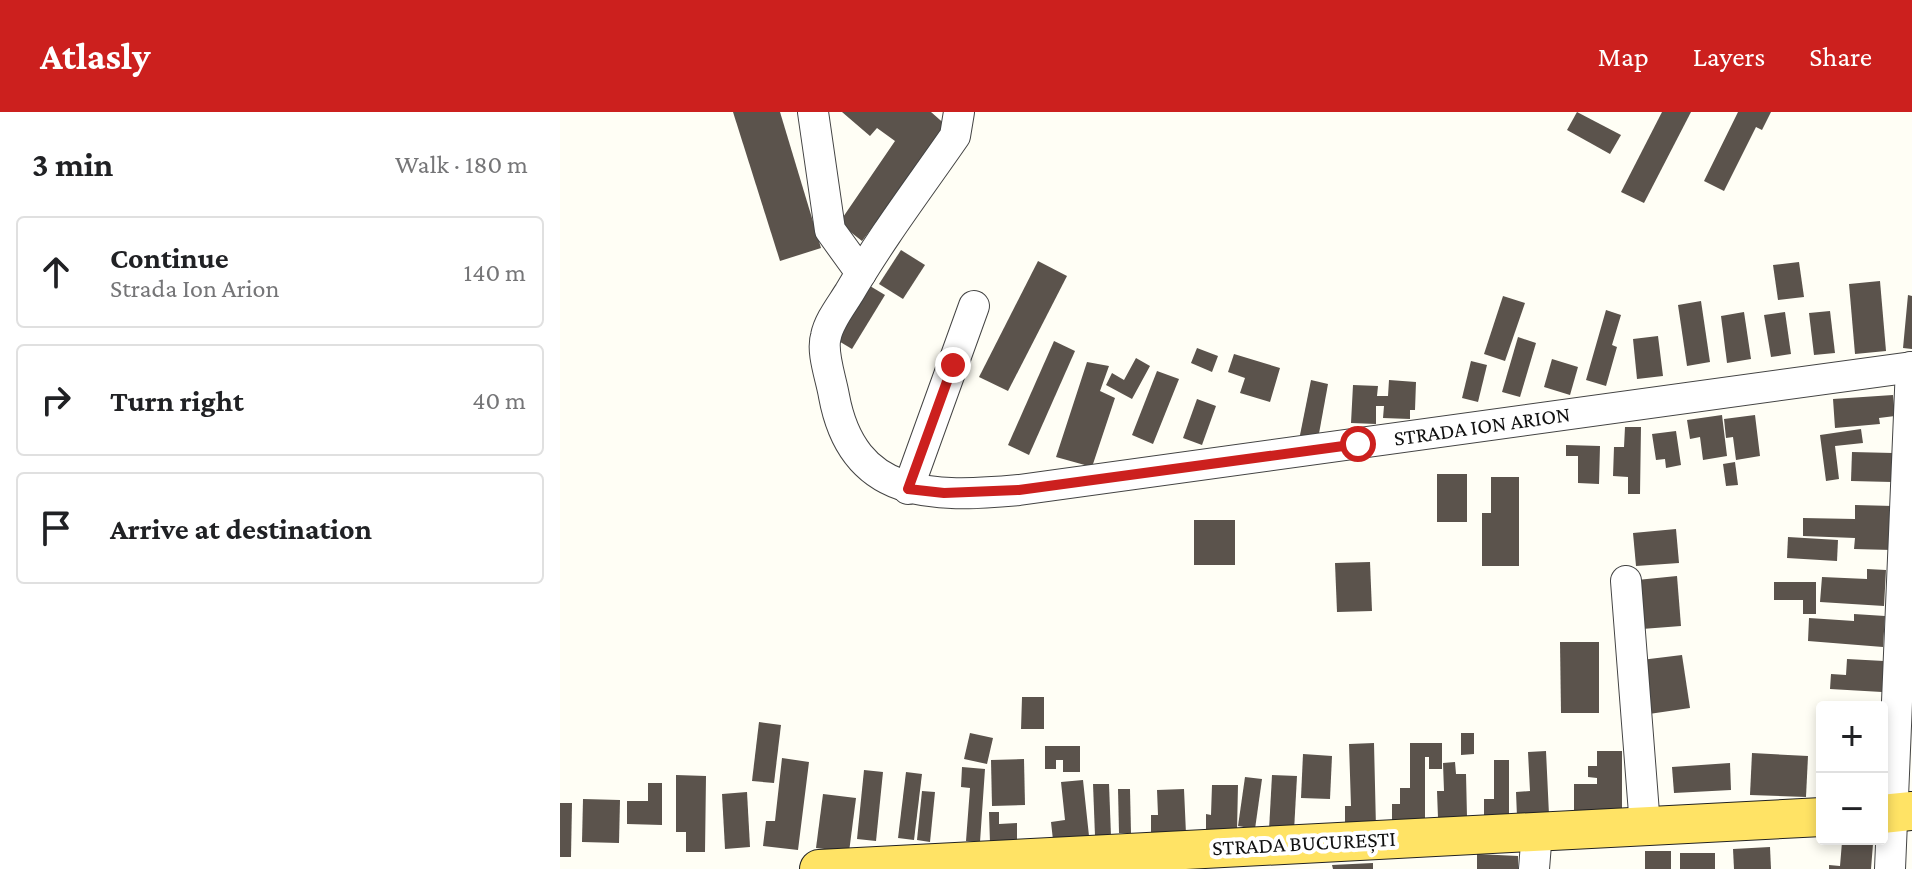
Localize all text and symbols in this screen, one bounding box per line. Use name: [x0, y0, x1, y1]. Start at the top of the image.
text: Atlasly: [40, 35, 151, 77]
text: Map: [1598, 41, 1649, 72]
text: Layers: [1693, 41, 1765, 72]
text: Share: [1809, 41, 1872, 72]
text: 3 min: [32, 146, 113, 183]
text: Walk · 180 m: [395, 150, 528, 179]
text: Continue: [110, 241, 229, 274]
icon: ahead: [34, 250, 78, 294]
text: 140 m: [464, 258, 526, 287]
text: Strada Ion Arion: [110, 274, 279, 303]
route end: [935, 347, 971, 383]
icon: right: [34, 378, 78, 422]
text: Turn right: [110, 384, 244, 417]
text: 40 m: [472, 386, 526, 415]
street label: STRADA ION ARION: [1392, 401, 1572, 451]
route start: [1340, 426, 1376, 462]
icon: arrive: [34, 506, 78, 550]
text: Arrive at destination: [110, 512, 372, 545]
map controls: [1816, 701, 1888, 845]
button: +: [1816, 701, 1888, 773]
button: −: [1816, 773, 1888, 845]
street label: STRADA BUCUREȘTI: [1212, 826, 1397, 862]

